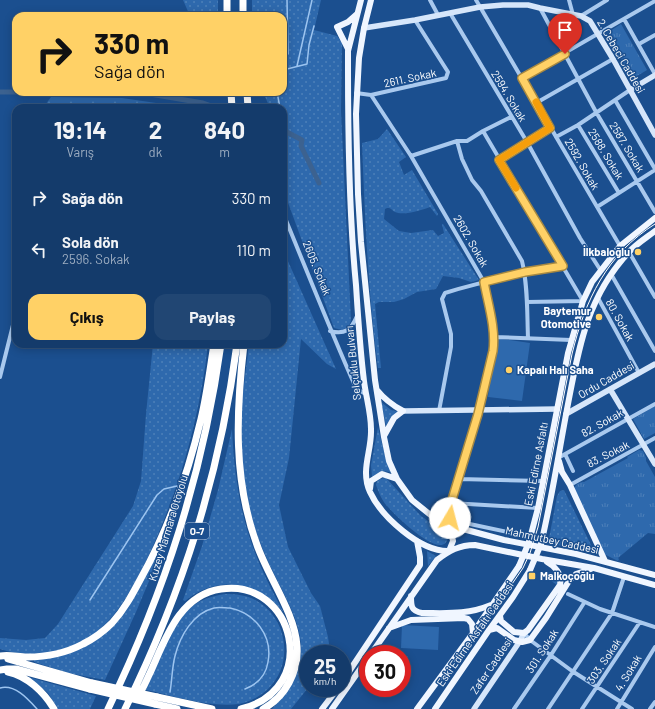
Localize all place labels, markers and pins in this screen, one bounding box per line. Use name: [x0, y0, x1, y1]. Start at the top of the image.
pin: [548, 13, 582, 54]
place label: İlkbaloğlu: [583, 245, 630, 258]
marker: İlkbaloğlu: [633, 247, 643, 257]
place label: Baytemur Otomotive: [541, 304, 592, 330]
marker: Baytemur Otomotive: [594, 312, 604, 322]
place label: Kapalı Halı Saha: [517, 363, 594, 376]
marker: Kapalı Halı Saha: [504, 365, 514, 375]
place label: Malkoçoğlu: [540, 569, 595, 582]
marker: Malkoçoğlu: [527, 571, 537, 581]

